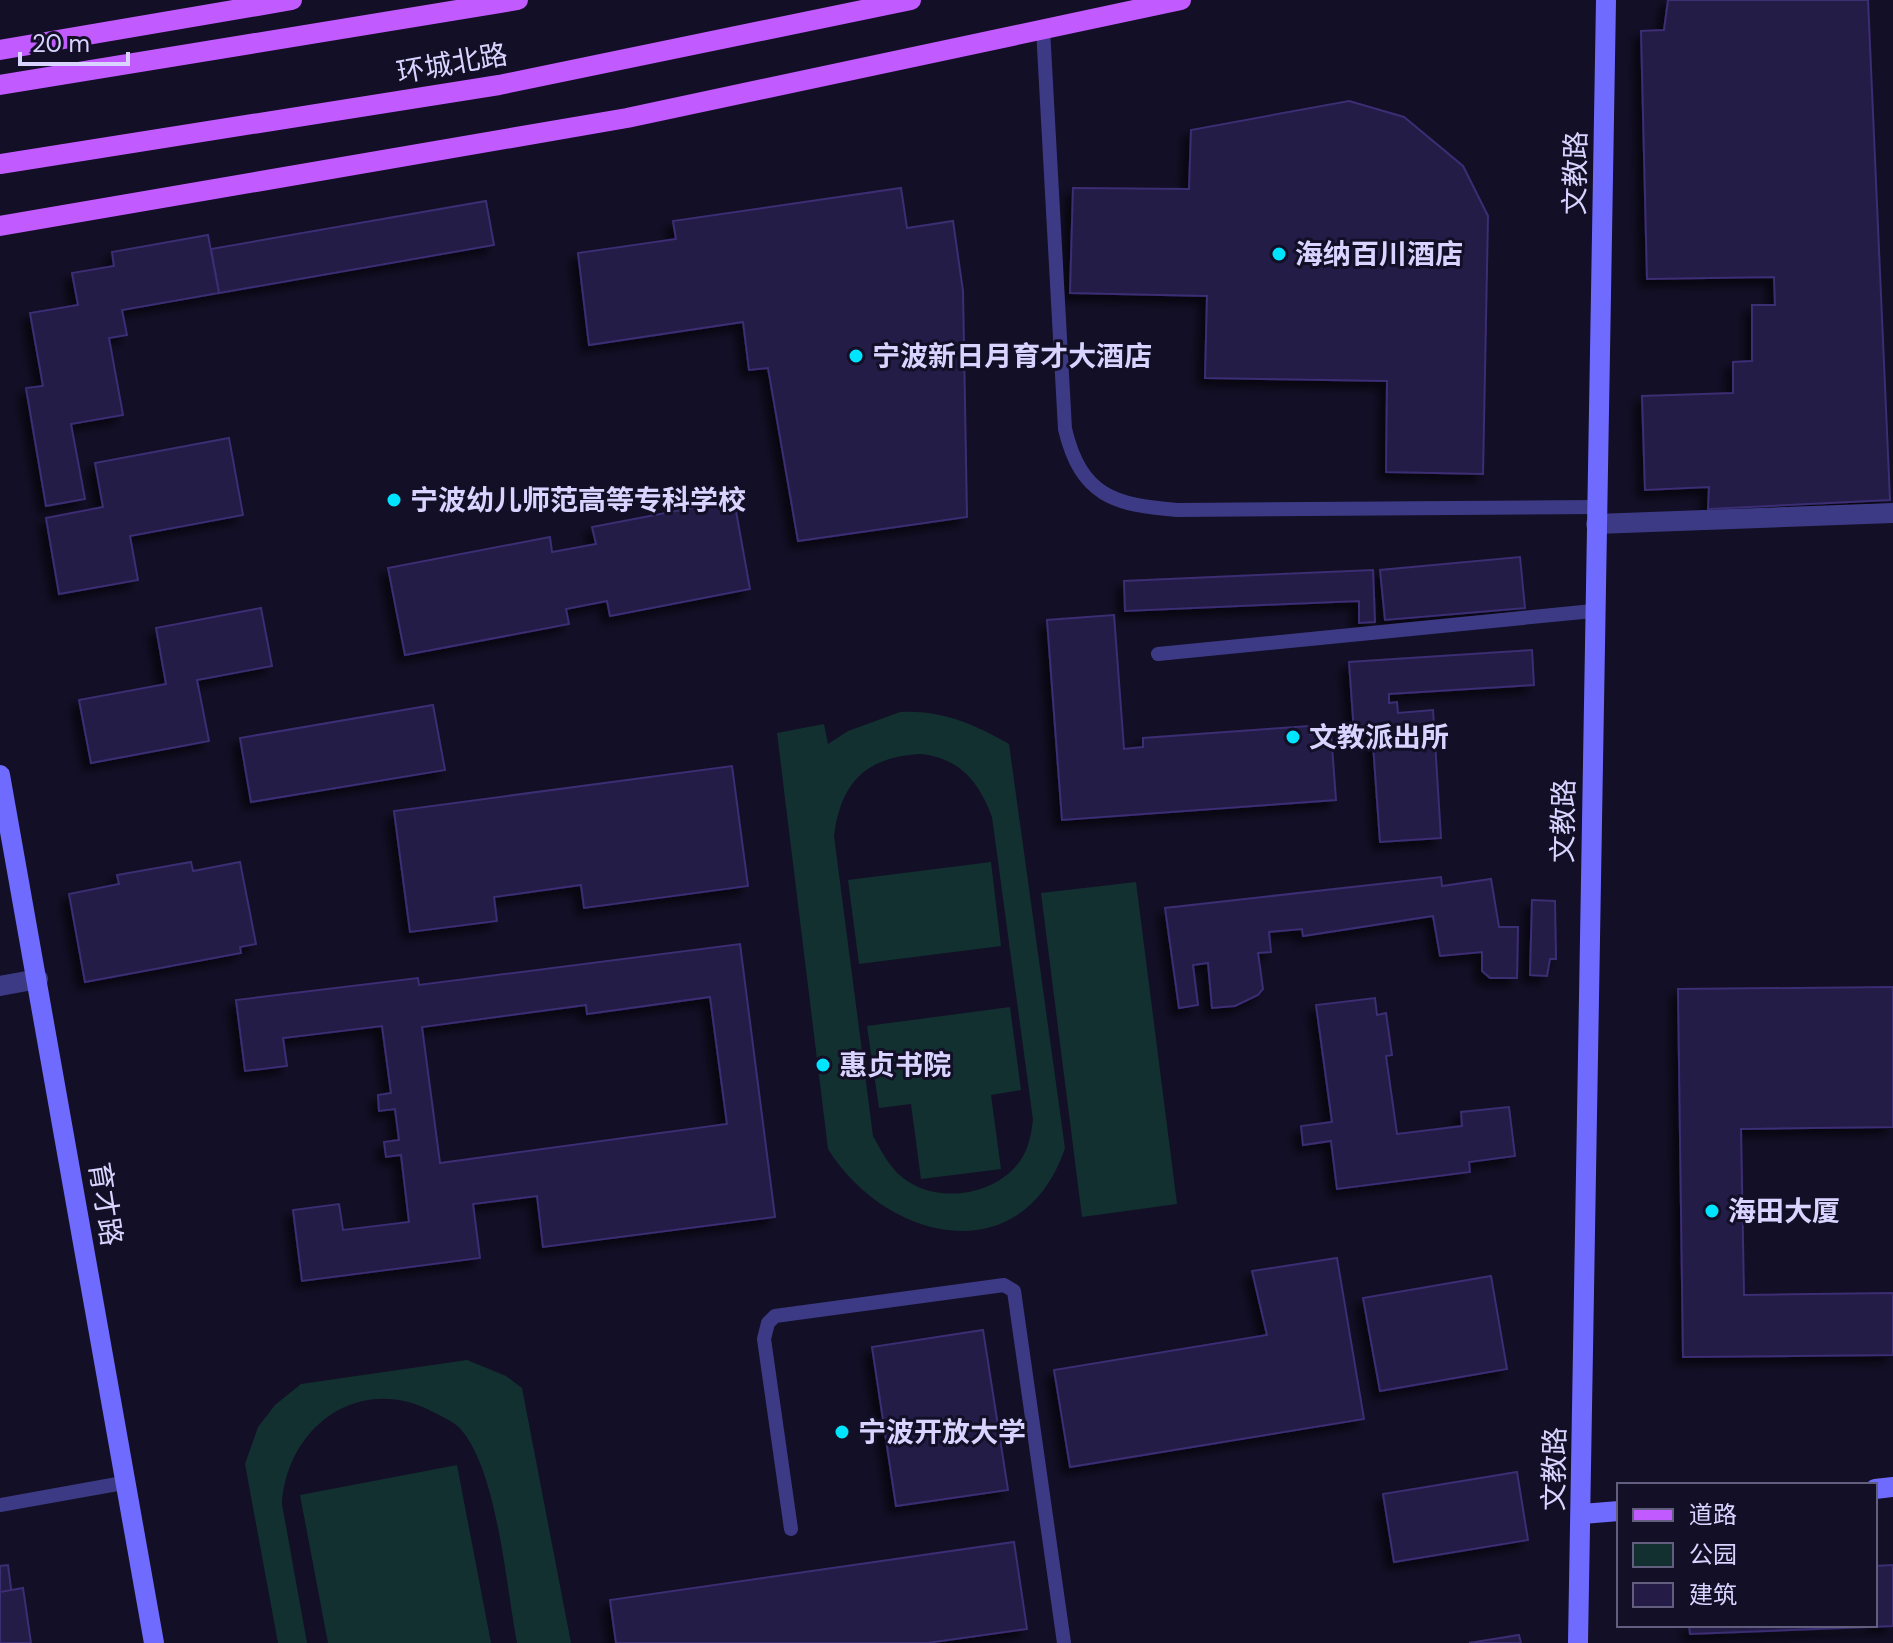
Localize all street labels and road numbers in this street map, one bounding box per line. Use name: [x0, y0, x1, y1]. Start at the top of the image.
street label: 环城北路: [394, 36, 510, 91]
street label: 文教路: [1556, 131, 1595, 215]
street label: 文教路: [1544, 779, 1583, 863]
street label: 育才路: [81, 1160, 130, 1248]
street label: 文教路: [1535, 1427, 1574, 1511]

